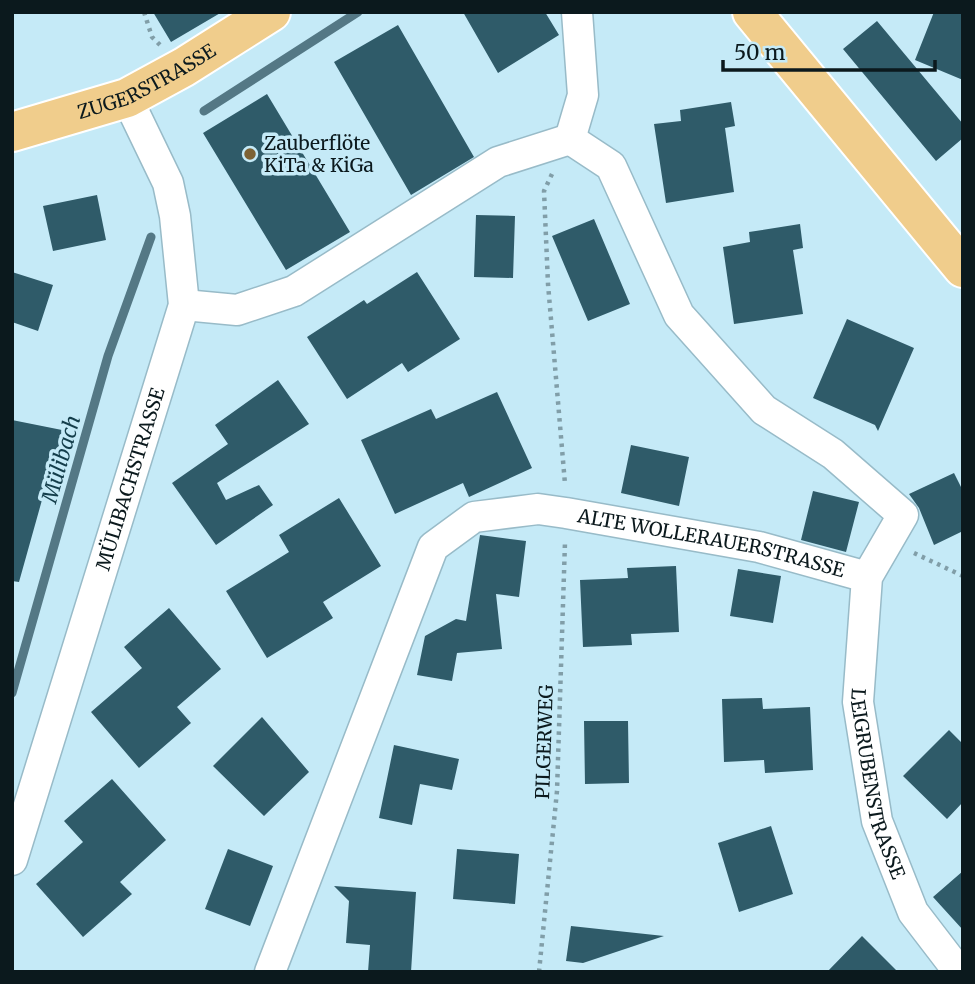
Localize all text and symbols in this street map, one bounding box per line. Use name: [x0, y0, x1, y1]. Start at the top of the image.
scale bar: [723, 28, 935, 72]
street label: ZUGERSTRASSE: [74, 38, 220, 124]
text: 50 m: [734, 39, 785, 66]
place label: Zauberflöte KiTa & KiGa: [264, 131, 374, 177]
marker: Zauberflöte KiTa & KiGa: [242, 146, 258, 162]
street label: MÜLIBACHSTRASSE: [90, 384, 170, 573]
water label: Mülibach: [35, 412, 86, 507]
street label: ALTE WOLLERAUERSTRASSE: [575, 503, 847, 582]
street label: PILGERWEG: [530, 684, 558, 800]
street label: LEIGRUBENSTRASSE: [846, 687, 911, 882]

